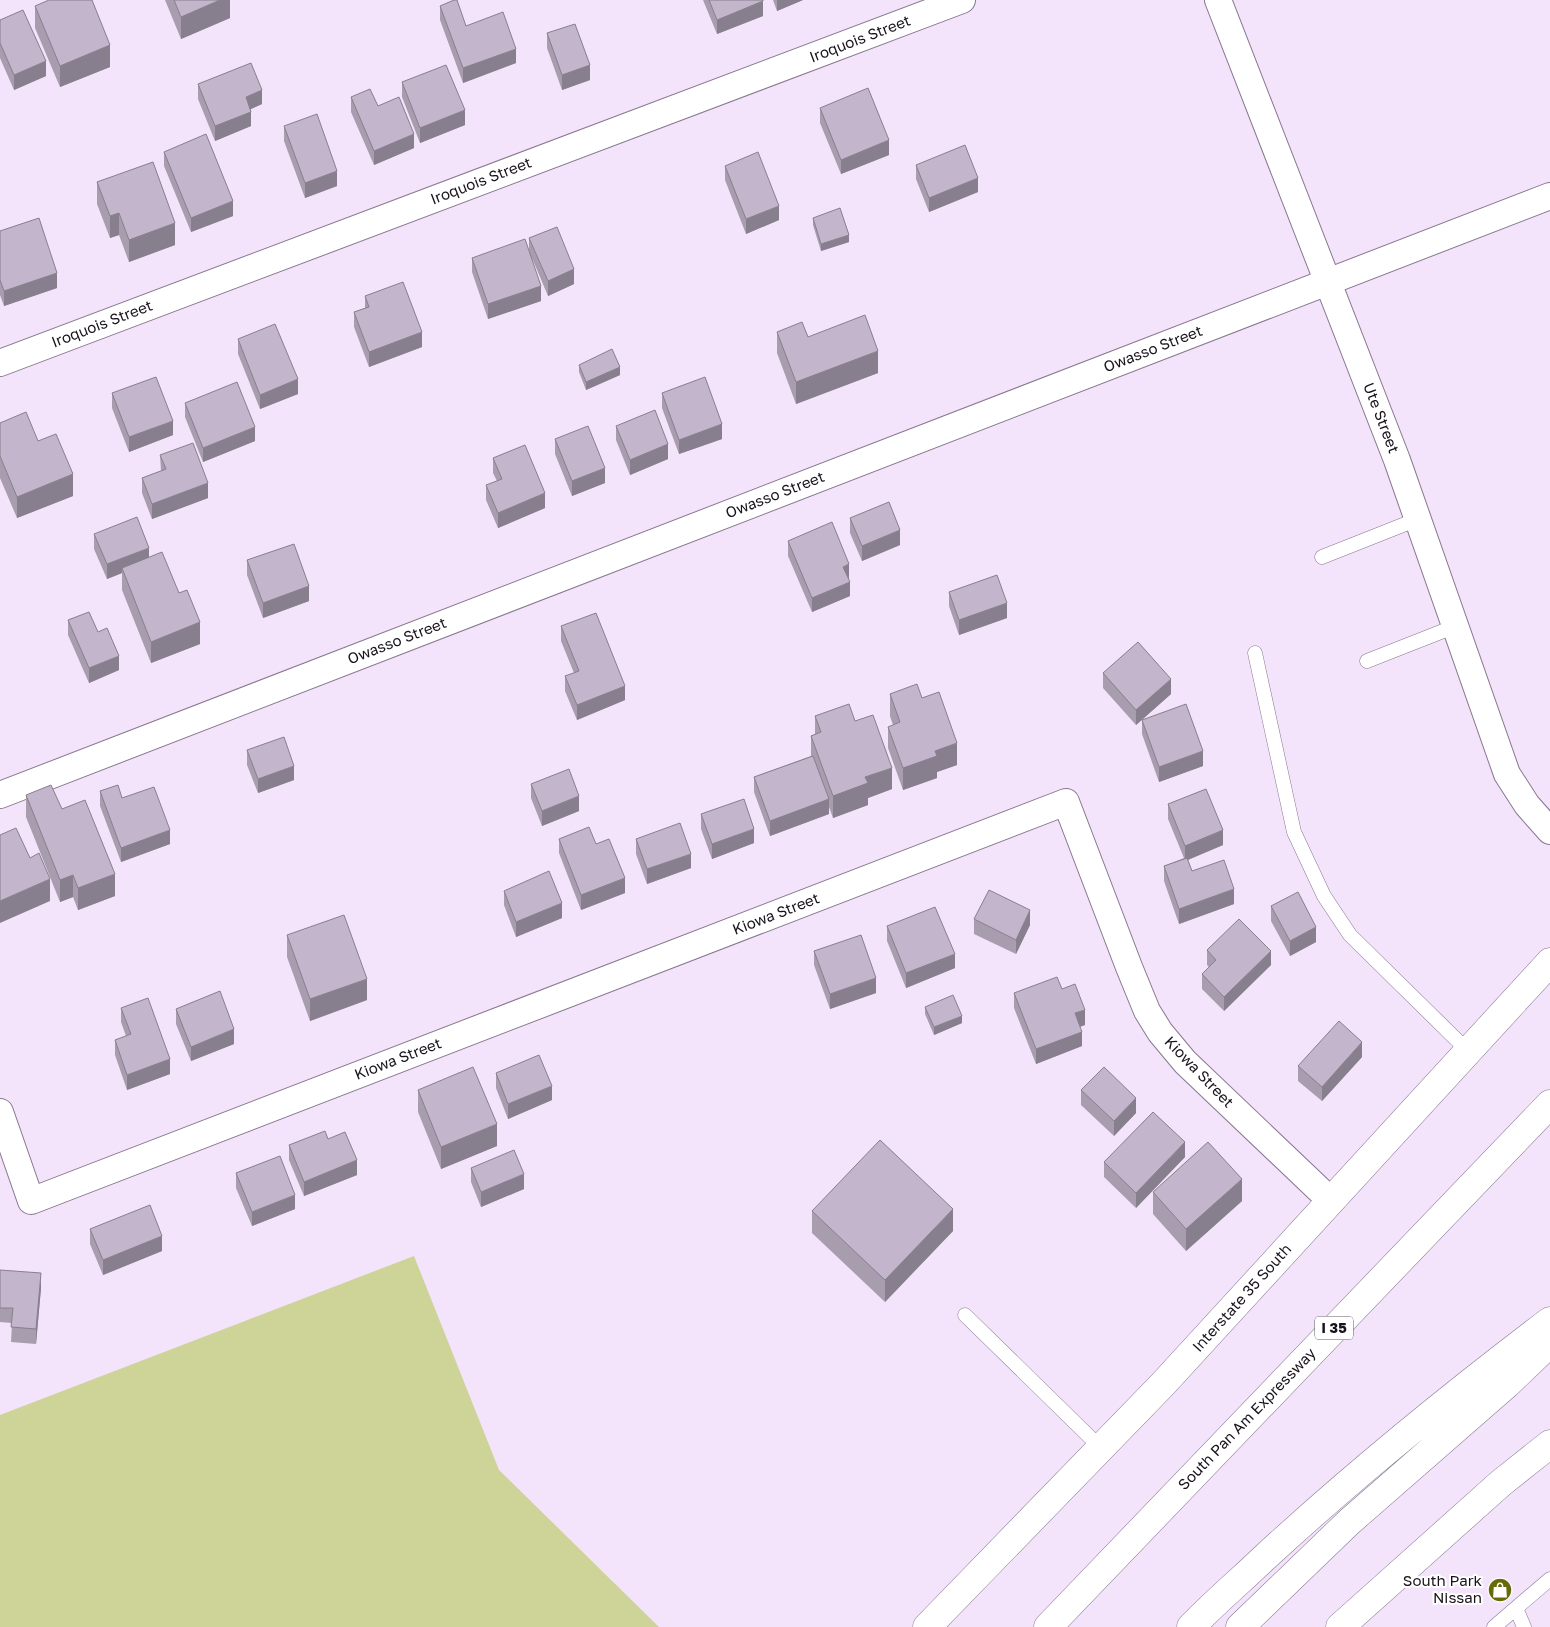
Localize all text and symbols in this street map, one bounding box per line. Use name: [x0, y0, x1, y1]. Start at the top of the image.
street label: Iroquois Street: [807, 11, 913, 66]
street label: Iroquois Street: [428, 153, 534, 208]
street label: Iroquois Street: [49, 296, 155, 351]
street label: Owasso Street: [1101, 321, 1205, 375]
street label: Ute Street: [1360, 380, 1404, 455]
street label: Owasso Street: [723, 467, 827, 521]
street label: Owasso Street: [345, 613, 449, 667]
street label: Kiowa Street: [730, 888, 822, 938]
street label: Kiowa Street: [1161, 1032, 1238, 1111]
street label: Kiowa Street: [352, 1033, 444, 1083]
street label: Interstate 35 South: [1188, 1240, 1295, 1355]
road number: I 35: [1315, 1316, 1353, 1340]
street label: South Pan Am Expressway: [1174, 1343, 1319, 1493]
place label: South Park Nissan: [1403, 1571, 1483, 1606]
shop icon: South Park Nissan: [1487, 1577, 1513, 1603]

